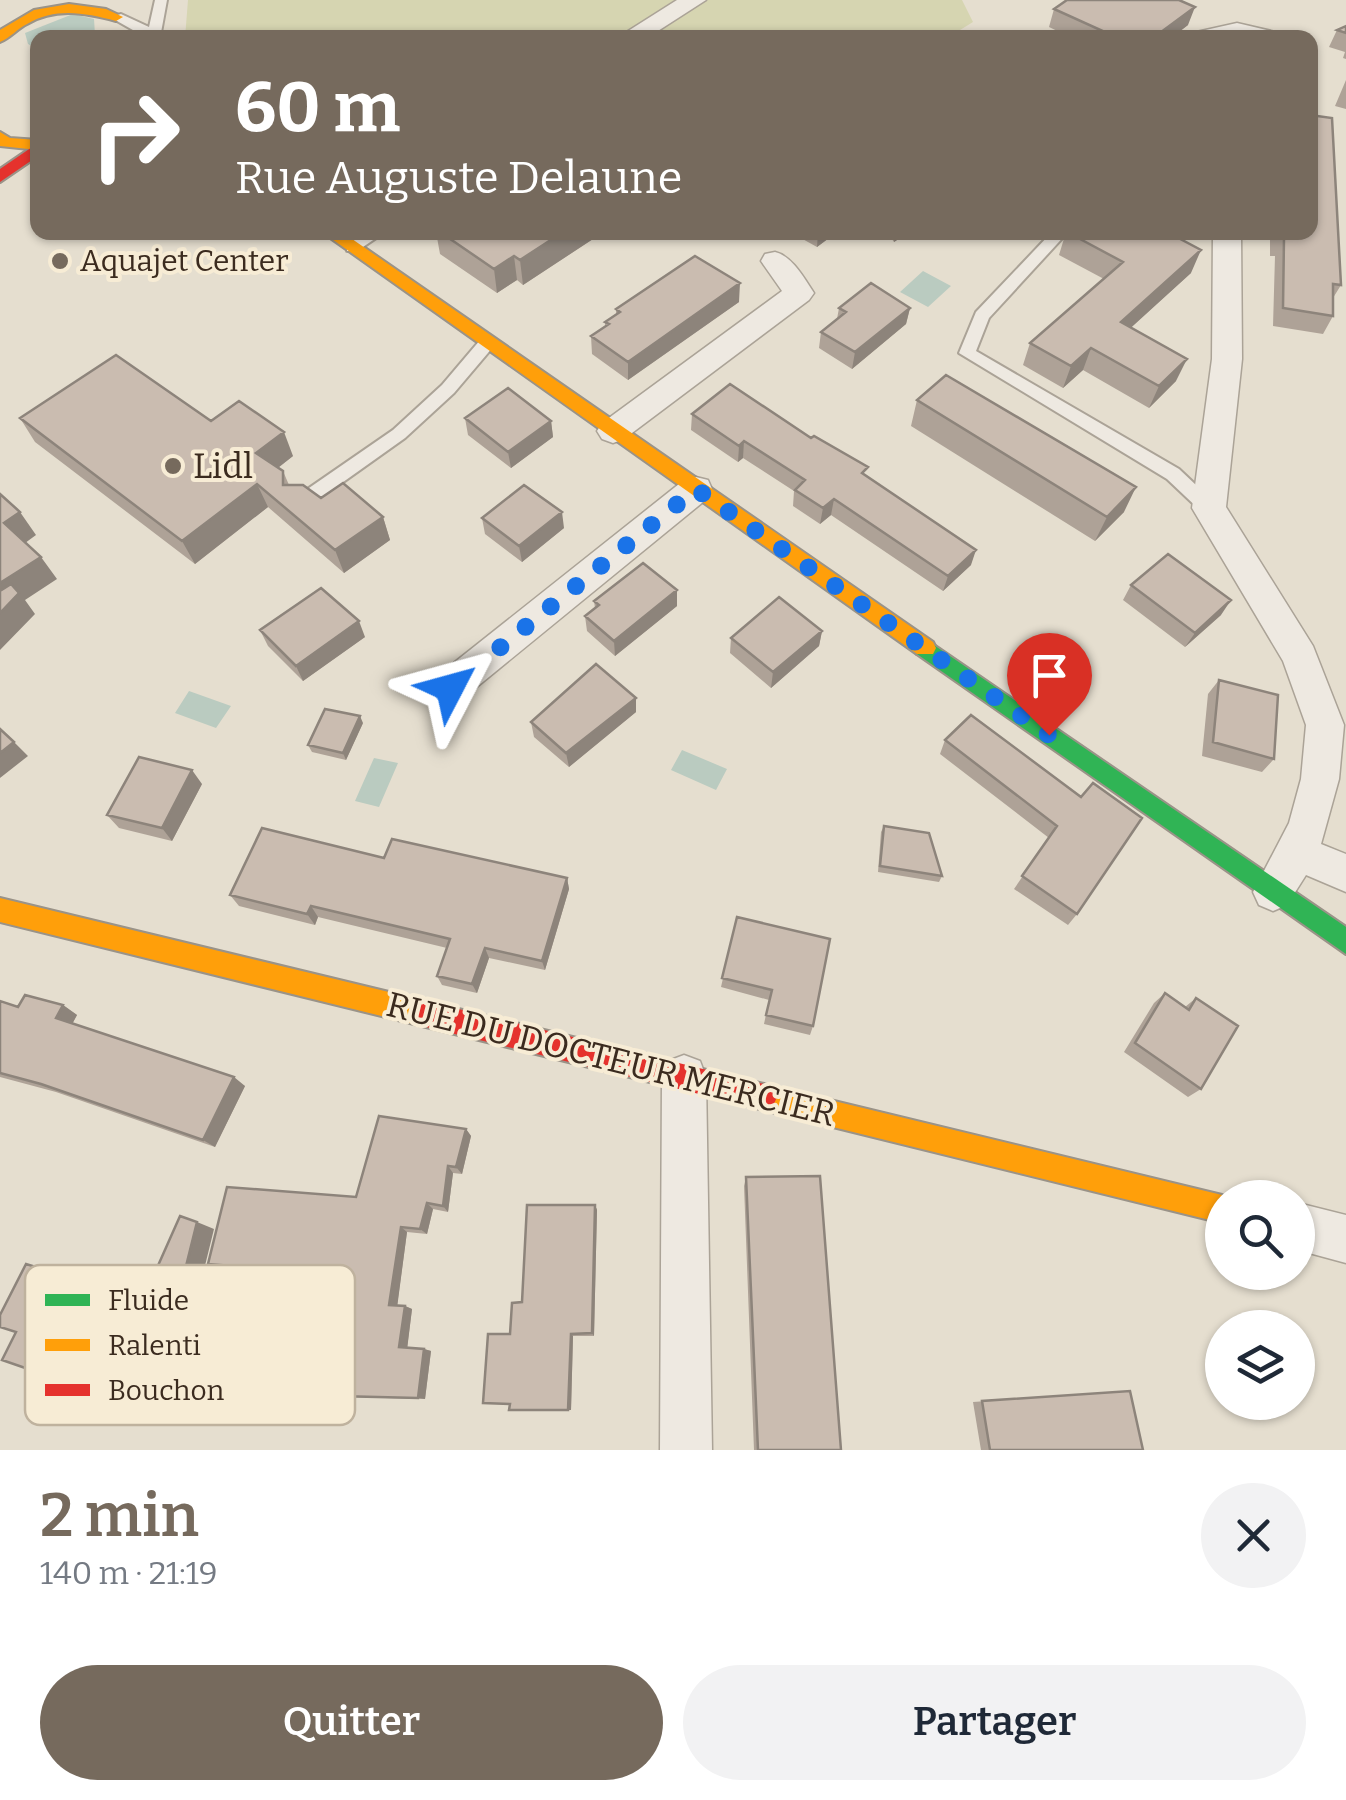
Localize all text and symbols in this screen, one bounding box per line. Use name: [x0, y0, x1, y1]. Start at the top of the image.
text: 60 m: [235, 66, 400, 150]
icon: right: [70, 70, 200, 200]
text: Rue Auguste Delaune: [235, 151, 682, 205]
place label: Aquajet Center: [80, 243, 288, 279]
marker: Aquajet Center: [49, 250, 71, 272]
place label: Lidl: [193, 445, 253, 487]
marker: Lidl: [162, 455, 184, 477]
pin: [1007, 633, 1092, 736]
position arrow: [398, 636, 502, 740]
icon: arrive: [1022, 648, 1077, 703]
street label: RUE DU DOCTEUR MERCIER: [382, 983, 840, 1135]
map controls: [1205, 1180, 1315, 1420]
button: search: [1205, 1180, 1315, 1290]
legend: [25, 1265, 355, 1425]
text: Fluide: [108, 1284, 189, 1317]
button: layers: [1205, 1310, 1315, 1420]
text: Ralenti: [108, 1329, 201, 1362]
text: Bouchon: [108, 1374, 225, 1407]
text: 2 min: [40, 1480, 199, 1552]
button: close: [1201, 1483, 1306, 1588]
text: 140 m · 21:19: [40, 1554, 218, 1592]
button: Quitter: [40, 1665, 663, 1780]
button: Partager: [683, 1665, 1306, 1780]

